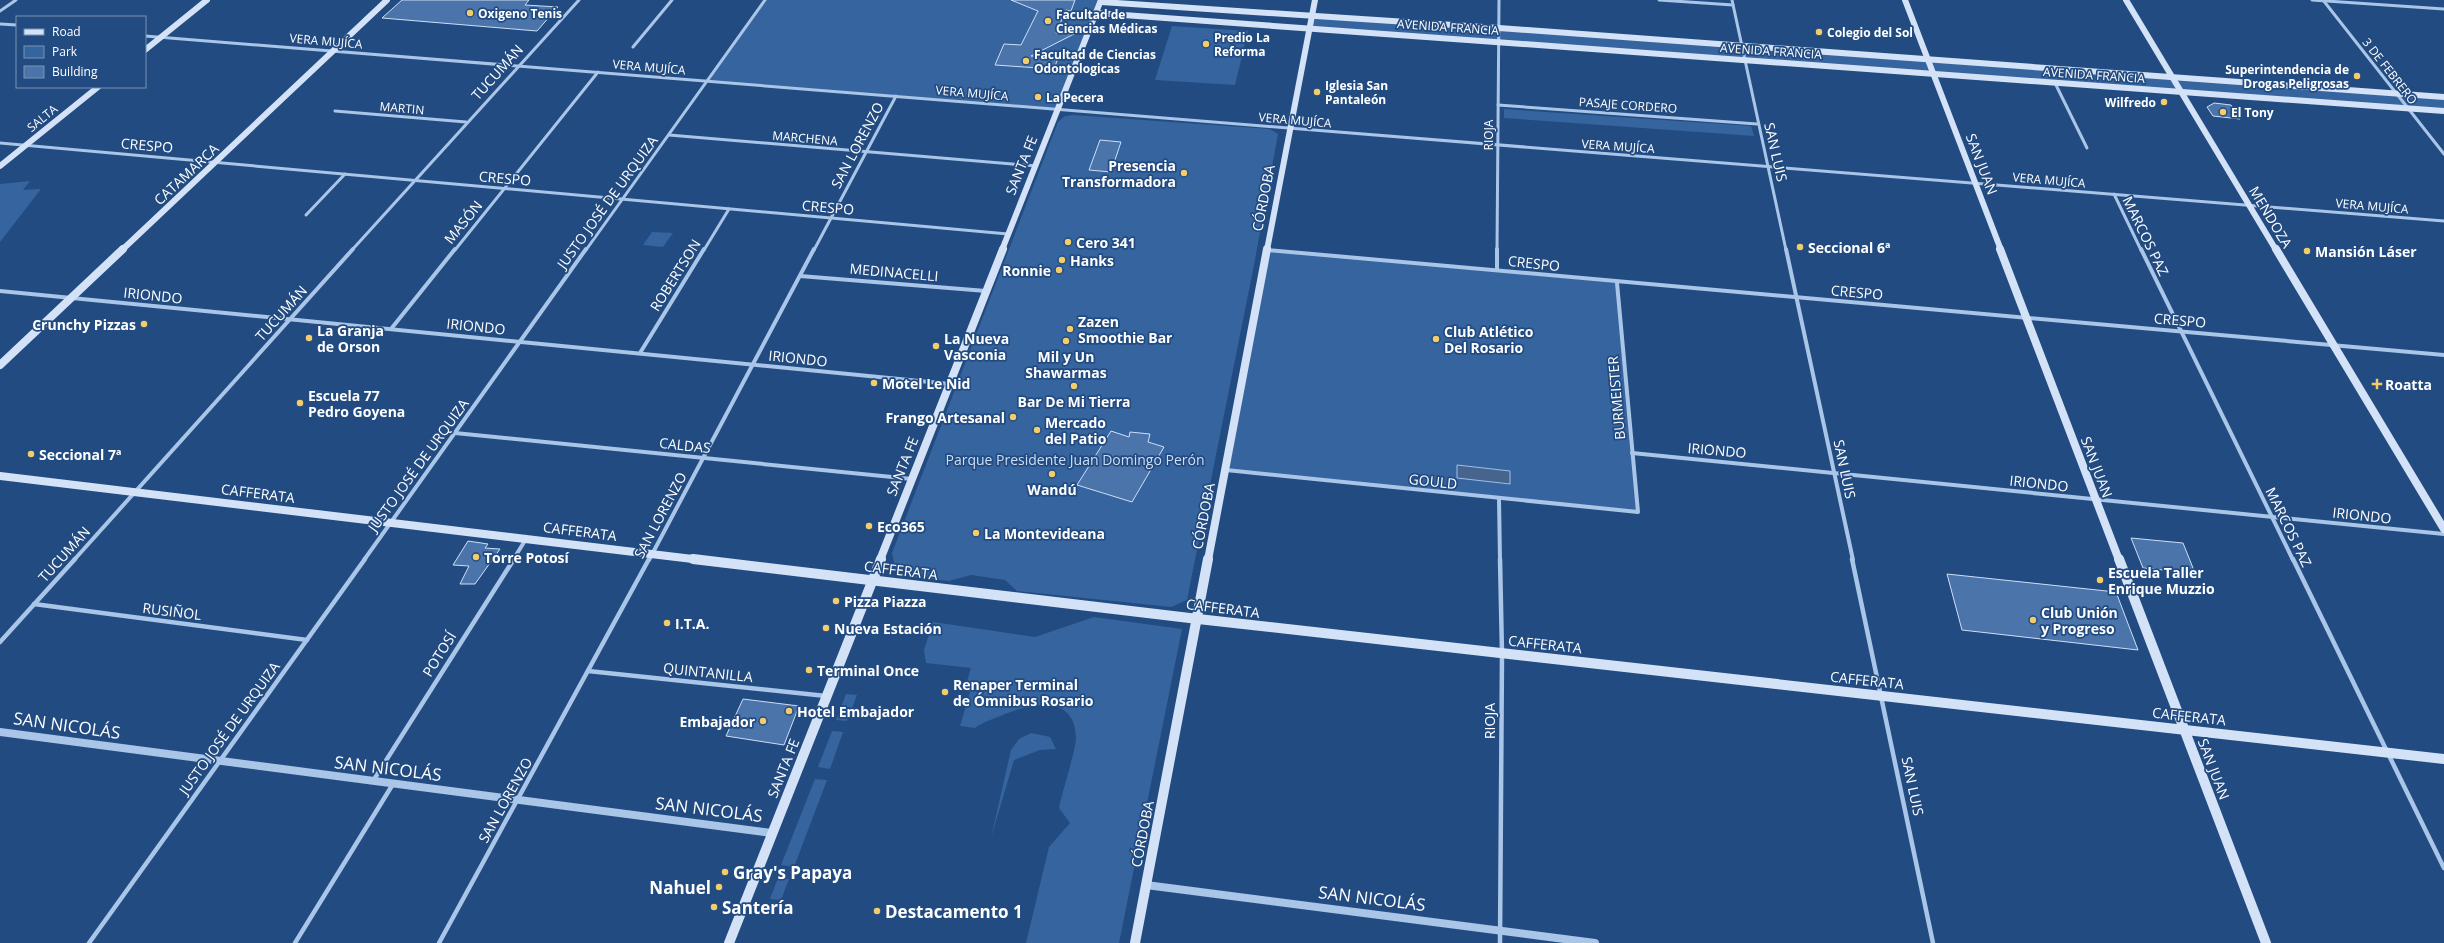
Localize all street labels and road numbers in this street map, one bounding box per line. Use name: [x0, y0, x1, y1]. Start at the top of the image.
street label: AVENIDA FRANCIA: [1397, 15, 1500, 39]
street label: VERA MUJÍCA: [289, 29, 364, 53]
street label: 3 DE FEBRERO: [2359, 34, 2421, 108]
street label: AVENIDA FRANCIA: [1720, 39, 1823, 63]
street label: TUCUMÁN: [467, 40, 527, 104]
street label: VERA MUJÍCA: [612, 55, 687, 79]
street label: AVENIDA FRANCIA: [2043, 63, 2146, 87]
street label: VERA MUJÍCA: [935, 81, 1010, 105]
street label: PASAJE CORDERO: [1578, 93, 1678, 117]
street label: MARTIN: [379, 98, 425, 118]
street label: SAN LORENZO: [826, 99, 888, 191]
street label: SALTA: [23, 100, 61, 136]
street label: VERA MUJÍCA: [1258, 108, 1333, 132]
street label: RIOJA: [1480, 119, 1497, 150]
street label: SAN LUIS: [1760, 121, 1792, 183]
street label: MARCHENA: [772, 127, 839, 149]
street label: SAN JUAN: [1962, 131, 2002, 197]
street label: JUSTO JOSÉ DE URQUIZA: [551, 132, 662, 274]
street label: CRESPO: [120, 133, 174, 157]
street label: SANTA FE: [1001, 133, 1041, 197]
street label: VERA MUJÍCA: [1581, 135, 1656, 157]
street label: CATAMARCA: [150, 139, 223, 209]
street label: CÓRDOBA: [1247, 163, 1279, 233]
street label: CRESPO: [478, 166, 532, 190]
street label: VERA MUJÍCA: [2012, 168, 2087, 192]
street label: MENDOZA: [2245, 183, 2297, 252]
street label: MARCOS PAZ: [2119, 193, 2173, 279]
street label: VERA MUJÍCA: [2335, 194, 2410, 218]
street label: CRESPO: [801, 195, 855, 219]
street label: MASÓN: [440, 196, 486, 248]
street label: ROBERTSON: [645, 235, 705, 315]
street label: CRESPO: [1507, 251, 1561, 275]
street label: MEDINACELLI: [849, 259, 939, 285]
street label: CRESPO: [1830, 280, 1884, 304]
street label: TUCUMÁN: [251, 281, 311, 345]
street label: IRIONDO: [123, 282, 183, 308]
street label: CRESPO: [2153, 308, 2207, 332]
street label: IRIONDO: [446, 313, 506, 339]
street label: IRIONDO: [768, 345, 828, 371]
street label: BURMEISTER: [1603, 355, 1629, 441]
street label: JUSTO JOSÉ DE URQUIZA: [362, 395, 473, 537]
street label: CALDAS: [658, 433, 712, 457]
street label: SANTA FE: [882, 434, 922, 498]
street label: SAN JUAN: [2077, 434, 2117, 500]
street label: IRIONDO: [1687, 438, 1747, 462]
street label: SAN LUIS: [1829, 438, 1861, 500]
street label: SAN LORENZO: [629, 469, 691, 561]
street label: GOULD: [1408, 469, 1458, 493]
street label: IRIONDO: [2009, 470, 2069, 496]
street label: CAFFERATA: [220, 479, 296, 507]
street label: CÓRDOBA: [1187, 481, 1219, 551]
street label: MARCOS PAZ: [2262, 484, 2316, 570]
street label: IRIONDO: [2332, 502, 2392, 528]
street label: CAFFERATA: [542, 517, 618, 545]
street label: TUCUMÁN: [34, 522, 94, 586]
street label: CAFFERATA: [863, 556, 939, 584]
street label: CAFFERATA: [1185, 594, 1261, 622]
street label: RUSIÑOL: [141, 598, 203, 624]
street label: POTOSÍ: [418, 628, 460, 680]
street label: CAFFERATA: [1507, 631, 1583, 657]
street label: JUSTO JOSÉ DE URQUIZA: [173, 658, 284, 800]
street label: QUINTANILLA: [662, 658, 754, 686]
street label: CAFFERATA: [1829, 667, 1905, 693]
street label: RIOJA: [1480, 703, 1499, 739]
street label: CAFFERATA: [2151, 703, 2227, 729]
street label: SAN NICOLÁS: [12, 706, 122, 744]
street label: SANTA FE: [763, 736, 803, 800]
street label: SAN JUAN: [2194, 736, 2234, 802]
street label: SAN NICOLÁS: [333, 750, 443, 786]
street label: SAN LORENZO: [474, 754, 536, 846]
street label: SAN LUIS: [1897, 755, 1929, 817]
street label: SAN NICOLÁS: [654, 791, 764, 827]
street label: CÓRDOBA: [1126, 799, 1158, 869]
street label: SAN NICOLÁS: [1317, 880, 1427, 916]

